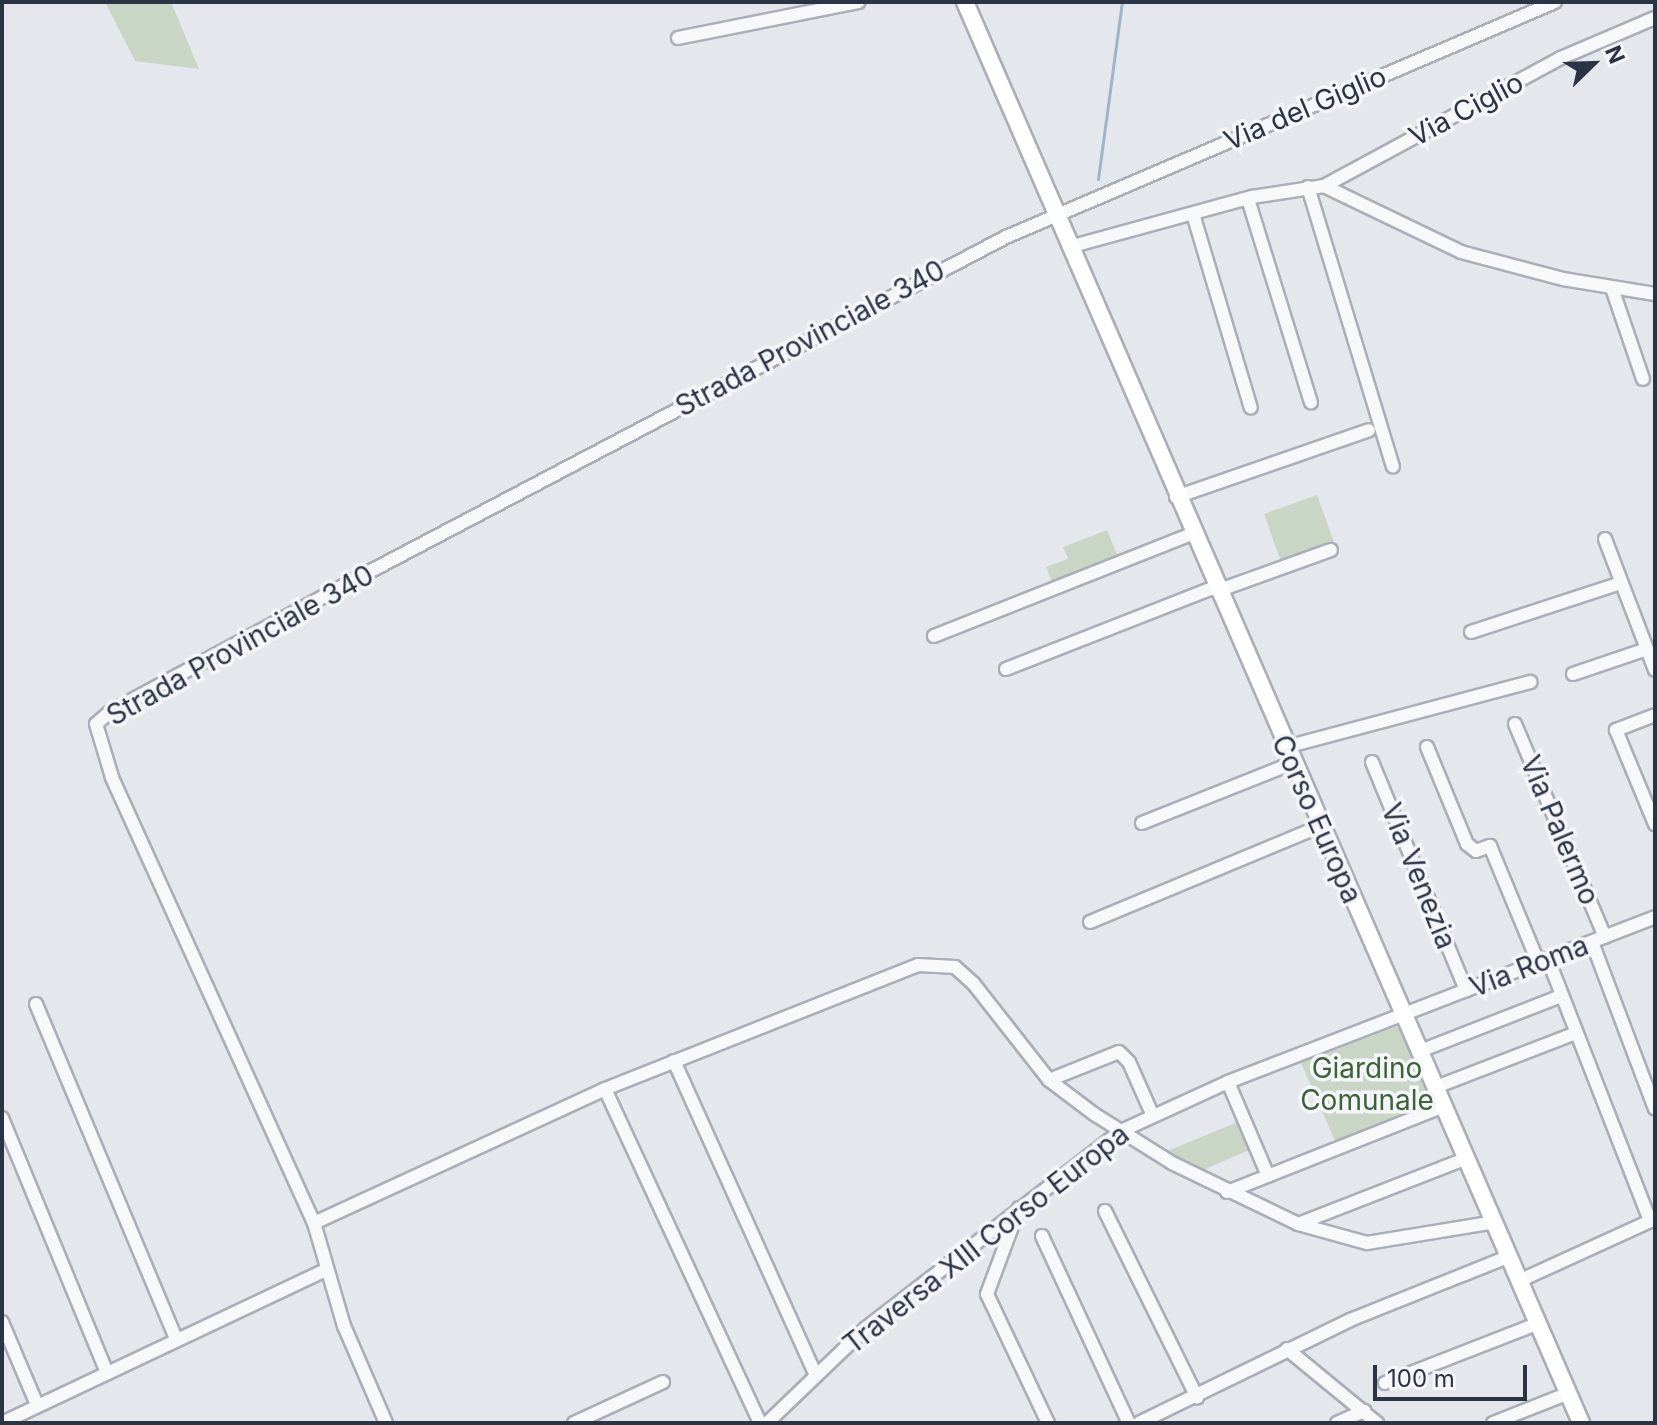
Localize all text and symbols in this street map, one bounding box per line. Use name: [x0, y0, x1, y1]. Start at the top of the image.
north arrow: [1553, 24, 1633, 104]
text: N: [1600, 42, 1630, 67]
street label: Via del Giglio: [1219, 59, 1391, 157]
street label: Via Ciglio: [1403, 65, 1529, 153]
street label: Strada Provinciale 340: [670, 253, 950, 423]
street label: Strada Provinciale 340: [101, 558, 379, 732]
street label: Corso Europa: [1265, 730, 1369, 908]
street label: Via Palermo: [1514, 750, 1606, 910]
street label: Via Venezia: [1375, 798, 1463, 954]
street label: Via Roma: [1465, 928, 1593, 1004]
park label: Giardino Comunale: [1300, 1051, 1434, 1117]
street label: Traversa XIII Corso Europa: [837, 1117, 1135, 1361]
scale bar: [1377, 1349, 1531, 1399]
text: 100 m: [1387, 1364, 1455, 1393]

